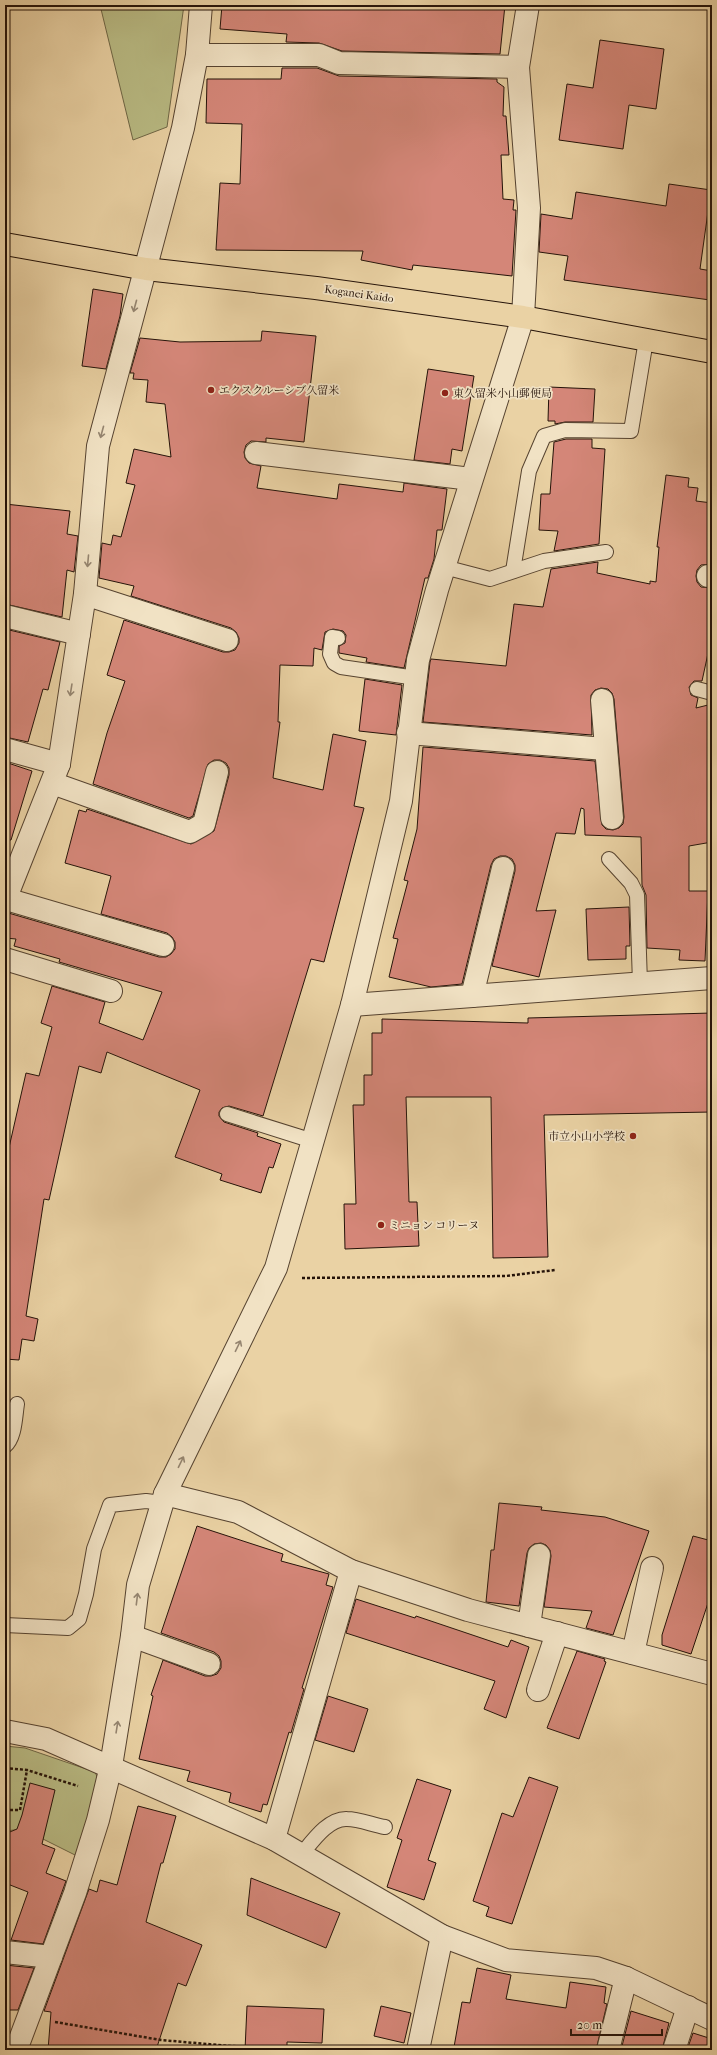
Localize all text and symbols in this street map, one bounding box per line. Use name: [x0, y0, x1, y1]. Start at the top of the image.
street label: Koganei Kaido: [324, 283, 395, 305]
one-way arrow: [131, 299, 139, 312]
place label: エクスクルーシブ久留米: [219, 384, 339, 397]
marker: エクスクルーシブ久留米: [206, 385, 216, 395]
place label: 東久留米小山郵便局: [453, 387, 552, 400]
marker: 東久留米小山郵便局: [440, 388, 450, 398]
one-way arrow: [98, 425, 105, 438]
one-way arrow: [84, 554, 91, 567]
one-way arrow: [67, 683, 75, 696]
place label: 市立小山小学校: [548, 1130, 625, 1143]
marker: 市立小山小学校: [628, 1131, 638, 1141]
place label: ミニョン コリーヌ: [389, 1219, 479, 1232]
marker: ミニョン コリーヌ: [376, 1220, 386, 1230]
one-way arrow: [235, 1340, 242, 1352]
one-way arrow: [178, 1457, 185, 1469]
one-way arrow: [133, 1593, 140, 1606]
one-way arrow: [113, 1721, 121, 1734]
scale bar: [571, 2011, 662, 2037]
text: 20 m: [577, 2018, 602, 2032]

